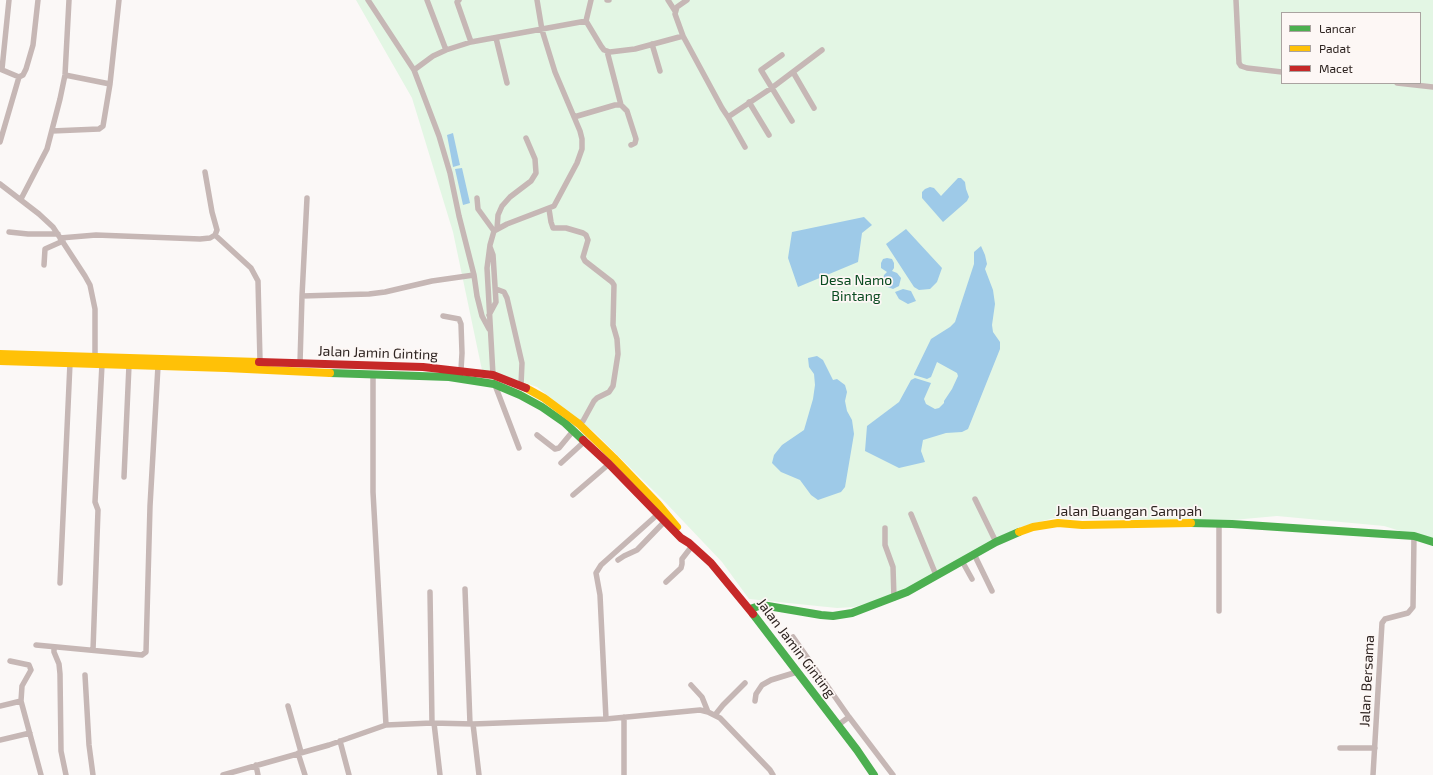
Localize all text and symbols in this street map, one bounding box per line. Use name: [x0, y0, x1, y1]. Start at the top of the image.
legend: [1281, 12, 1421, 84]
text: Lancar: [1319, 21, 1356, 35]
text: Padat: [1319, 41, 1351, 55]
text: Macet: [1319, 61, 1353, 75]
park label: Desa Namo Bintang: [820, 272, 892, 304]
street label: Jalan Jamin Ginting: [318, 343, 438, 363]
street label: Jalan Buangan Sampah: [1056, 503, 1202, 519]
street label: Jalan Jamin Ginting: [753, 595, 839, 701]
street label: Jalan Bersama: [1356, 635, 1378, 727]

